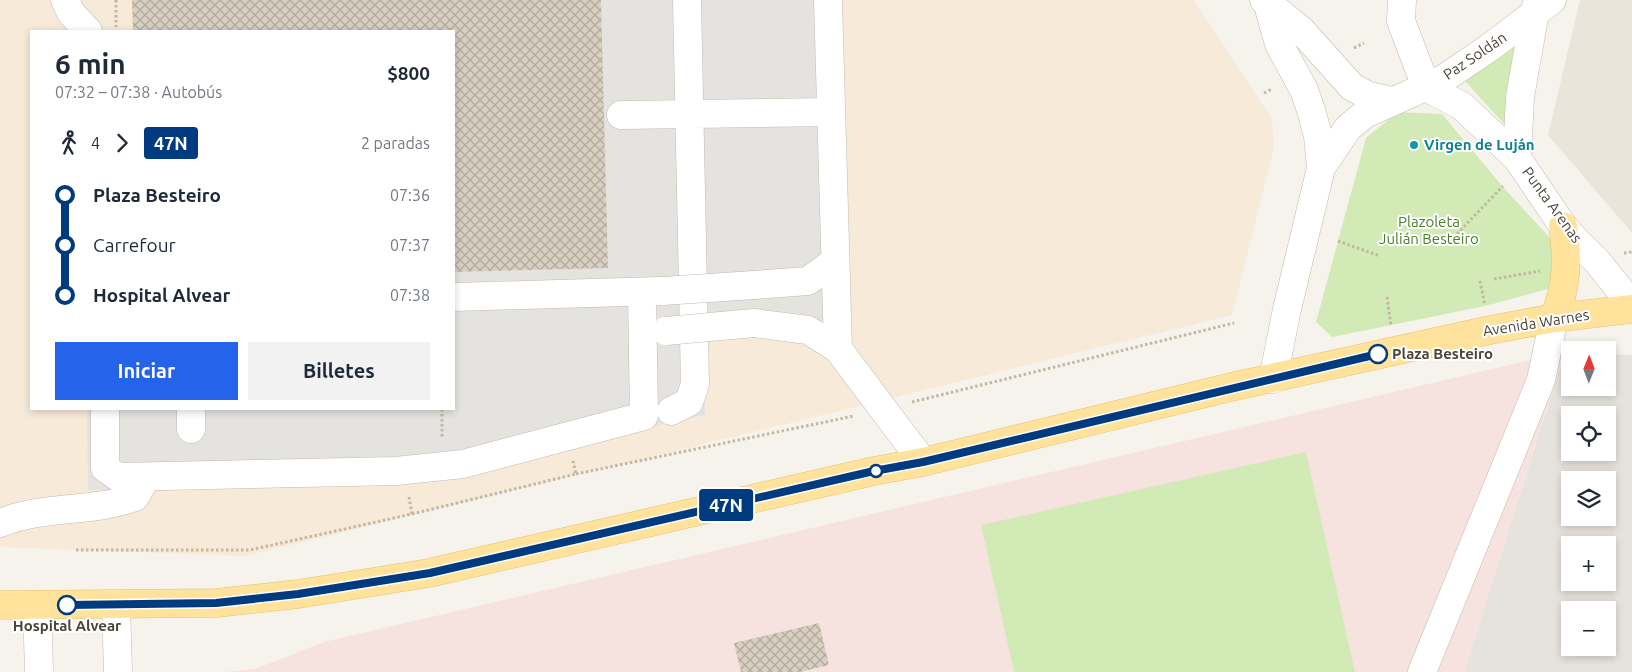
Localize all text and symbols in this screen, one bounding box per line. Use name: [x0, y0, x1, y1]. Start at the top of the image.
street label: Paz Soldán: [1440, 28, 1510, 83]
text: 6 min: [55, 48, 126, 79]
text: $800: [387, 62, 430, 84]
text: 07:32 – 07:38 · Autobús: [55, 83, 222, 101]
icon: walk: [55, 129, 83, 157]
icon: forward: [108, 129, 136, 157]
text: 47N: [154, 133, 188, 153]
text: 4: [91, 134, 100, 152]
text: 2 paradas: [361, 134, 430, 152]
place label: Virgen de Luján: [1424, 136, 1535, 153]
marker: Virgen de Luján: [1408, 139, 1420, 151]
street label: Punta Arenas: [1519, 163, 1586, 246]
text: Plaza Besteiro: [93, 184, 221, 206]
text: 07:36: [390, 186, 430, 204]
park label: Plazoleta Julián Besteiro: [1379, 213, 1479, 247]
text: Carrefour: [93, 234, 176, 256]
text: 07:37: [390, 236, 430, 254]
text: Hospital Alvear: [93, 284, 230, 306]
text: 07:38: [390, 286, 430, 304]
street label: Avenida Warnes: [1481, 306, 1590, 339]
north arrow: [1561, 341, 1616, 396]
map controls: [1561, 341, 1616, 656]
button: Iniciar: [55, 342, 238, 400]
button: Billetes: [248, 342, 430, 400]
marker: Plaza Besteiro: [1368, 344, 1388, 364]
place label: Plaza Besteiro: [1392, 345, 1493, 362]
button: locate: [1561, 406, 1616, 461]
unlabelled marker: [869, 464, 883, 478]
button: layers: [1561, 471, 1616, 526]
line badge: 47N: [697, 489, 755, 521]
text: 47N: [709, 495, 743, 515]
button: +: [1561, 536, 1616, 591]
marker: Hospital Alvear: [57, 595, 77, 615]
button: −: [1561, 601, 1616, 656]
place label: Hospital Alvear: [13, 617, 122, 634]

